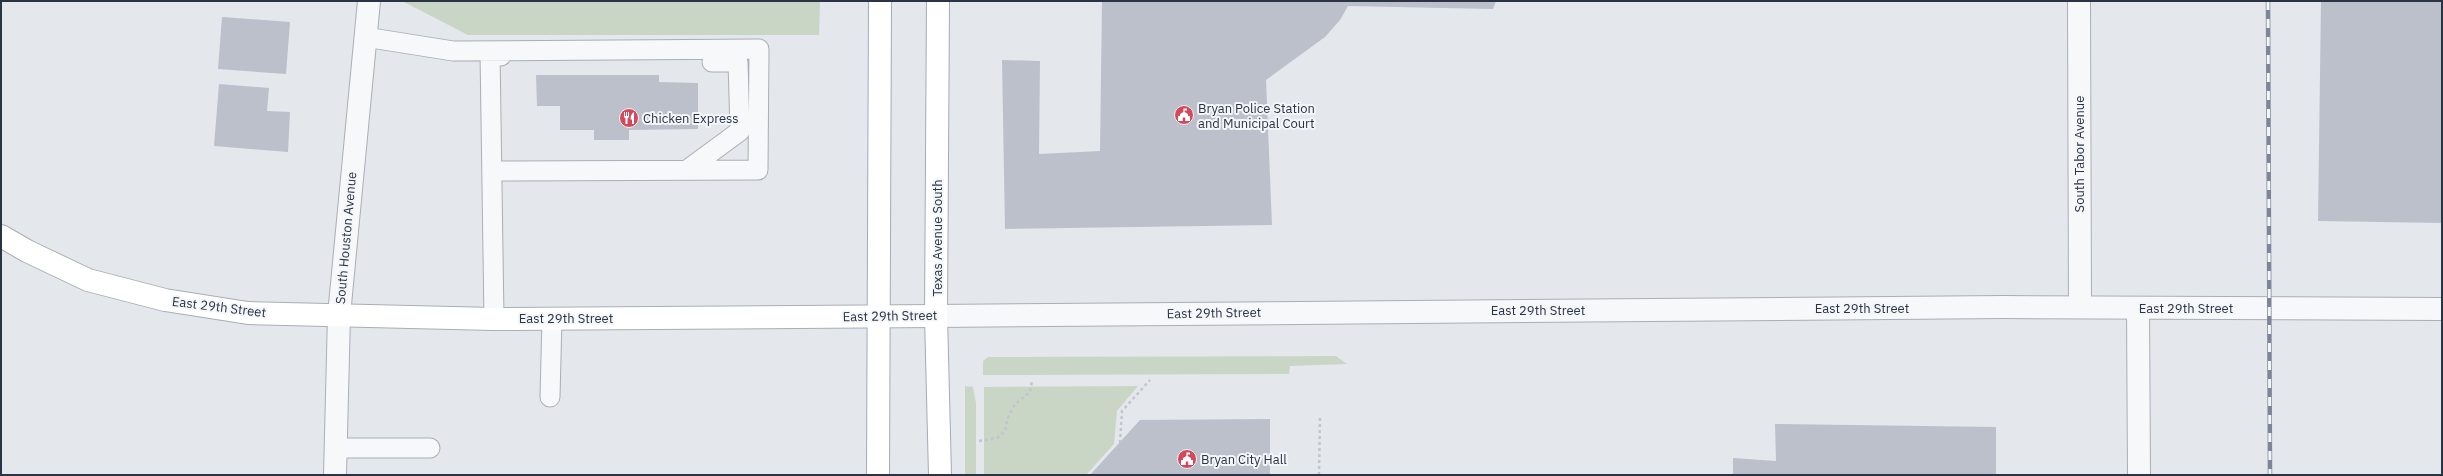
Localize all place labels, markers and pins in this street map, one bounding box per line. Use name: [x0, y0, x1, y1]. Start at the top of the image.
place label: Bryan Police Station and Municipal Court: [1198, 100, 1315, 132]
public building icon: Bryan Police Station and Municipal Court: [1173, 104, 1195, 126]
restaurant icon: Chicken Express: [618, 107, 640, 129]
place label: Chicken Express: [643, 110, 739, 127]
public building icon: Bryan City Hall: [1176, 448, 1198, 470]
place label: Bryan City Hall: [1201, 451, 1287, 468]

